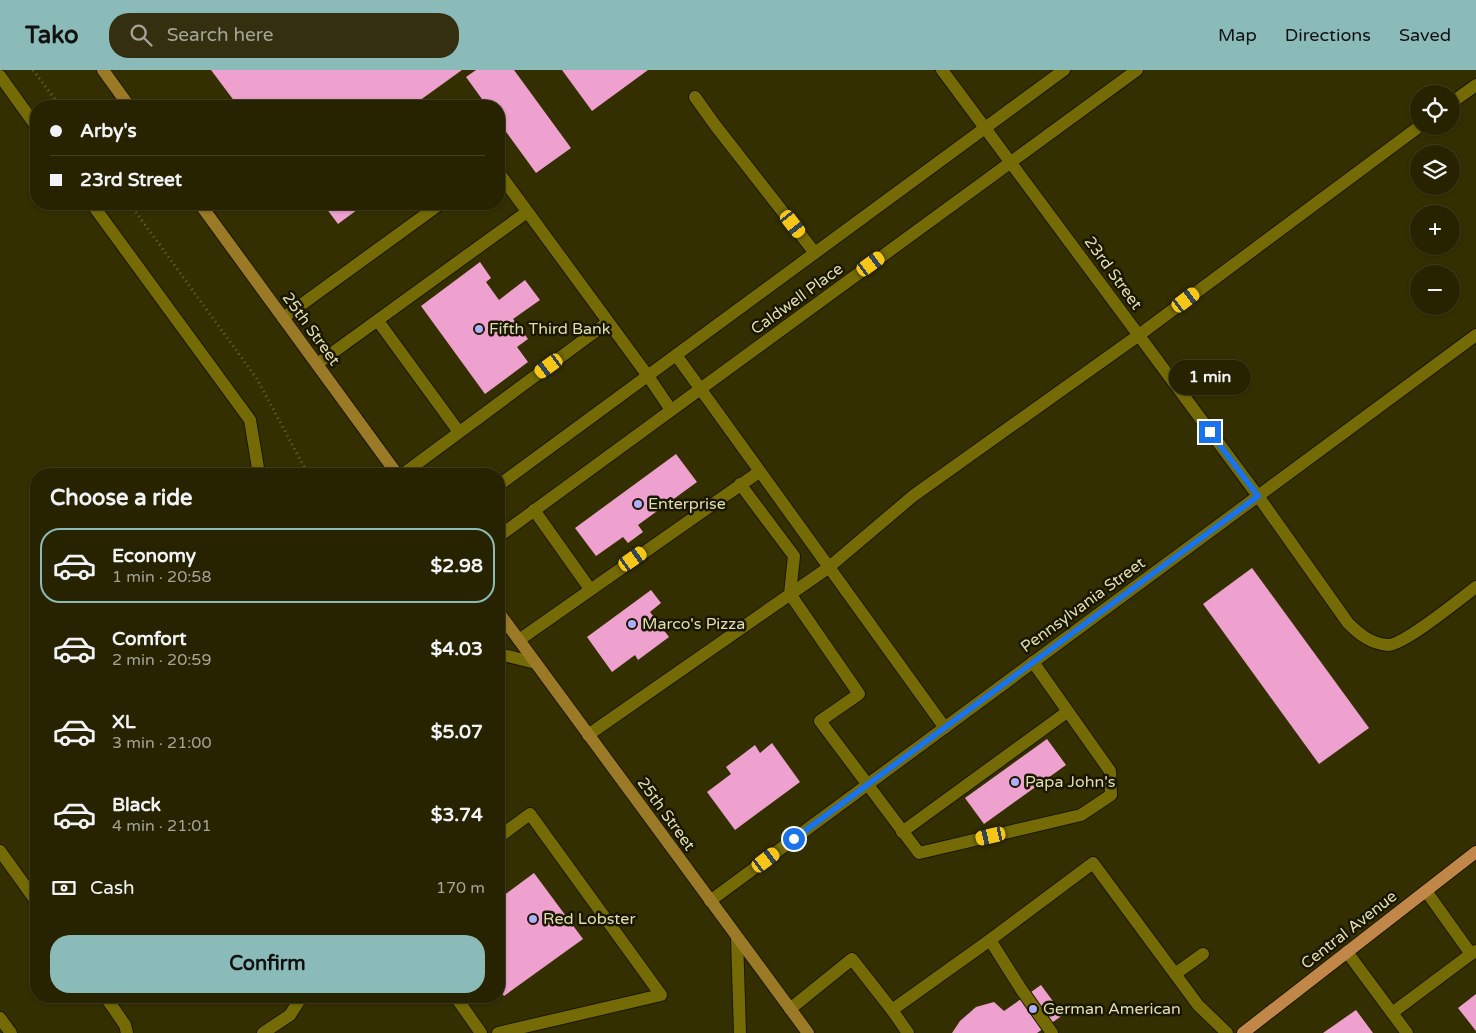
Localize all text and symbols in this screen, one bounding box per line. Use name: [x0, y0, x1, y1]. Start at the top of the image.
search box: [109, 13, 459, 58]
text: Tako: [25, 21, 79, 50]
icon: search: [127, 21, 155, 49]
text: Search here: [167, 24, 273, 46]
text: Map: [1218, 24, 1257, 46]
text: Directions: [1285, 24, 1371, 46]
text: Saved: [1399, 24, 1451, 46]
map controls: [1410, 85, 1460, 315]
button: locate: [1410, 85, 1460, 135]
text: Arby's: [80, 120, 137, 142]
button: layers: [1410, 145, 1460, 195]
text: 23rd Street: [80, 169, 182, 191]
button: +: [1410, 205, 1460, 255]
car: [777, 208, 808, 240]
street label: 23rd Street: [1080, 232, 1146, 314]
car: [854, 249, 887, 279]
street label: Caldwell Place: [747, 259, 847, 339]
button: −: [1410, 265, 1460, 315]
car: [1169, 285, 1202, 315]
street label: 25th Street: [278, 288, 344, 370]
place label: Fifth Third Bank: [489, 319, 611, 339]
marker: Fifth Third Bank: [473, 323, 485, 335]
car: [532, 351, 565, 381]
callout: 1 min: [1169, 360, 1251, 394]
text: 1 min: [1189, 367, 1231, 387]
route end: [1199, 421, 1221, 443]
text: Choose a ride: [50, 485, 193, 511]
place label: Enterprise: [648, 494, 726, 514]
marker: Enterprise: [632, 498, 644, 510]
icon: car: [52, 543, 97, 588]
car: [616, 544, 649, 574]
text: Economy: [112, 545, 196, 567]
street label: Pennsylvania Street: [1017, 553, 1149, 657]
text: $2.98: [431, 555, 483, 577]
text: 1 min · 20:58: [112, 567, 211, 587]
place label: Marco's Pizza: [642, 614, 745, 634]
marker: Marco's Pizza: [626, 618, 638, 630]
icon: car: [52, 626, 97, 671]
text: Comfort: [112, 628, 186, 650]
text: $4.03: [431, 638, 483, 660]
text: 2 min · 20:59: [112, 650, 211, 670]
icon: car: [52, 709, 97, 754]
text: XL: [112, 711, 136, 733]
text: $5.07: [431, 721, 483, 743]
text: 3 min · 21:00: [112, 733, 211, 753]
place label: Papa John's: [1025, 772, 1115, 792]
street label: 25th Street: [633, 773, 699, 855]
marker: Papa John's: [1009, 776, 1021, 788]
icon: car: [52, 792, 97, 837]
text: Black: [112, 794, 161, 816]
text: $3.74: [431, 804, 483, 826]
text: 4 min · 21:01: [112, 816, 211, 836]
car: [974, 825, 1007, 847]
route start: [783, 828, 805, 850]
car: [749, 845, 782, 875]
icon: cash: [50, 874, 78, 902]
text: Cash: [90, 877, 135, 899]
text: 170 m: [436, 878, 485, 898]
street label: Central Avenue: [1297, 886, 1401, 974]
place label: Red Lobster: [543, 909, 636, 929]
marker: Red Lobster: [527, 913, 539, 925]
button: Confirm: [50, 935, 485, 993]
place label: German American: [1043, 999, 1181, 1019]
marker: German American: [1027, 1003, 1039, 1015]

